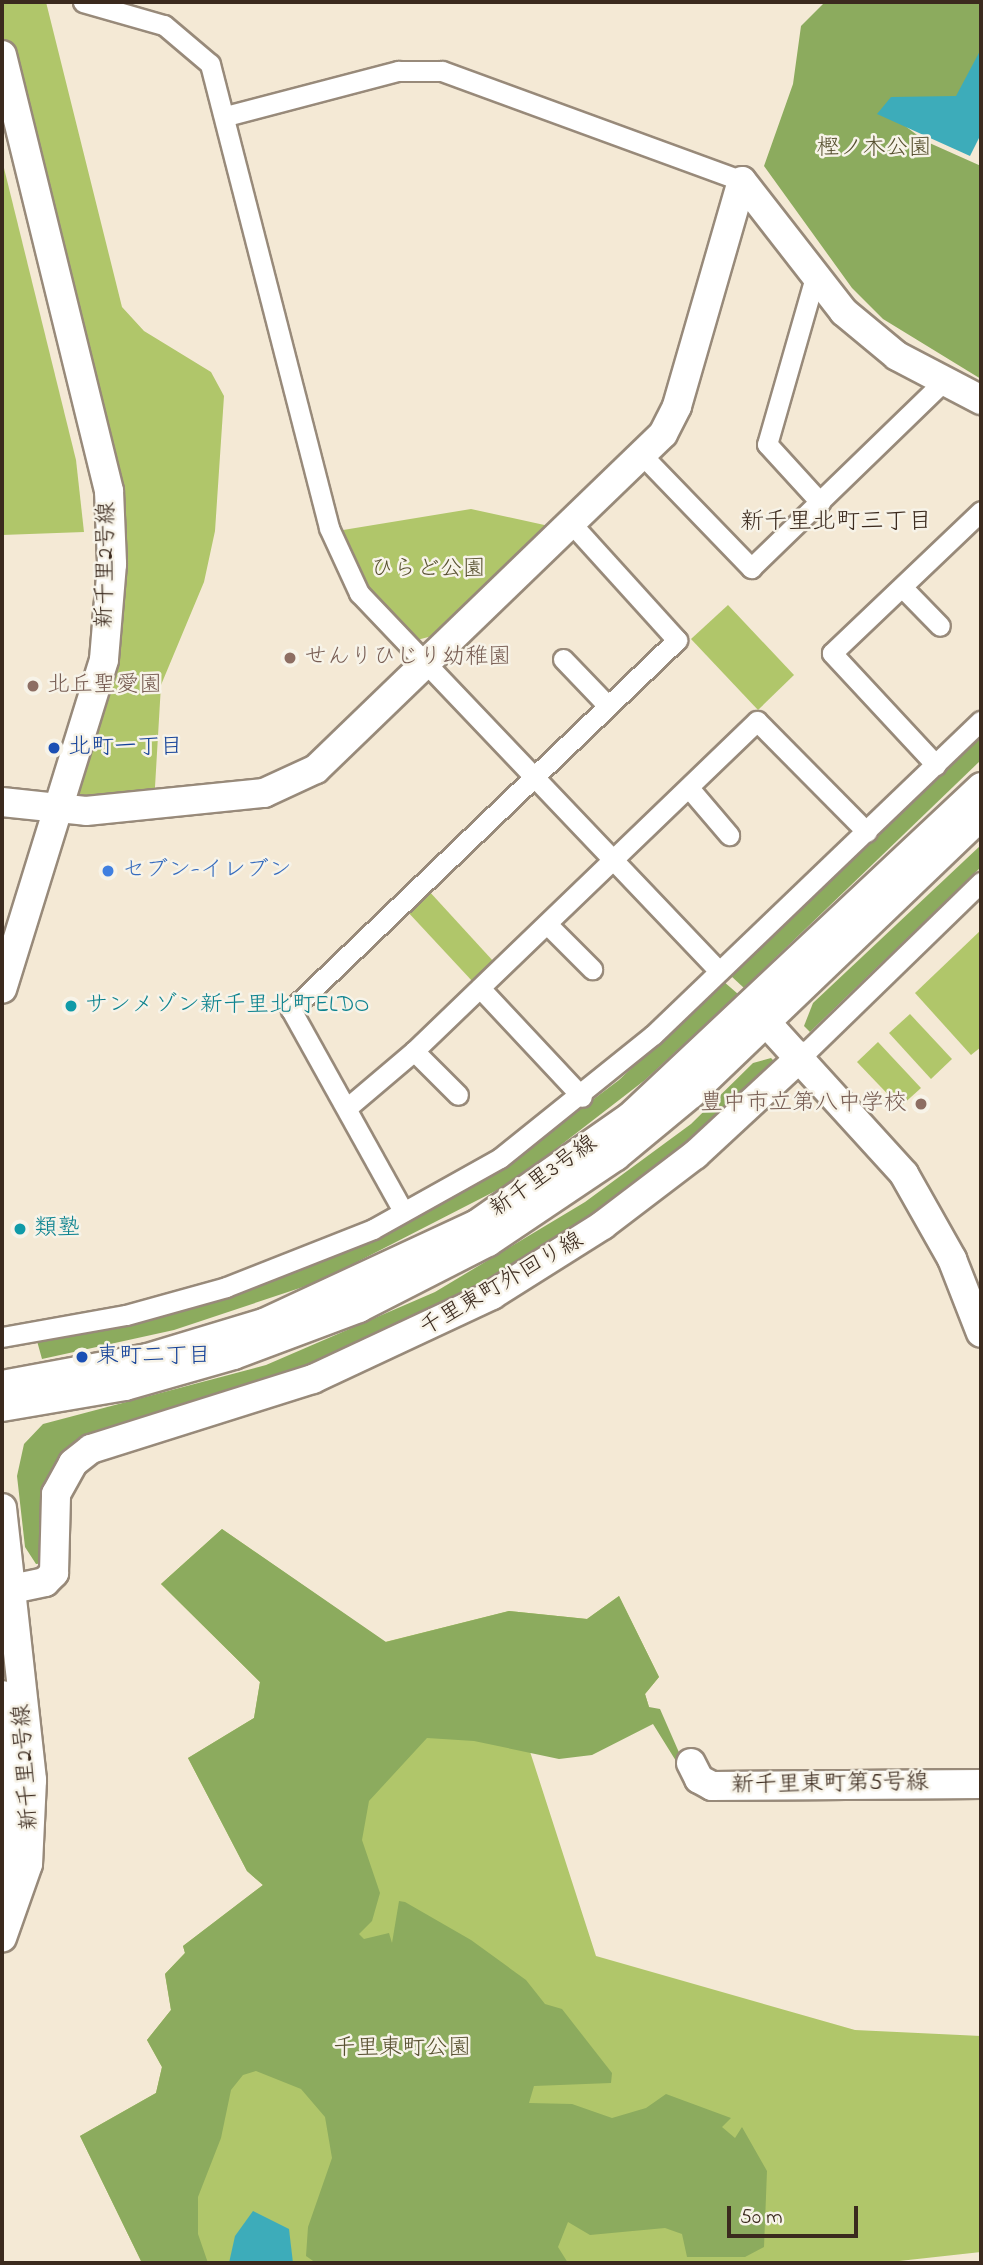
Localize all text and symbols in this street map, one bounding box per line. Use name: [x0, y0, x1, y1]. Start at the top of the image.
park label: 樫ノ木公園: [817, 135, 931, 163]
street label: 新千里2号線: [92, 502, 122, 628]
district label: 新千里北町三丁目: [740, 509, 932, 537]
park label: ひらど公園: [371, 556, 485, 584]
place label: せんりひじり幼稚園: [304, 644, 511, 672]
marker: せんりひじり幼稚園: [282, 650, 298, 666]
place label: 北丘聖愛園: [47, 672, 162, 700]
marker: 北丘聖愛園: [25, 678, 41, 694]
place label: 北町一丁目: [68, 734, 183, 762]
marker: 北町一丁目: [46, 740, 62, 756]
place label: セブン-イレブン: [122, 857, 292, 885]
marker: セブン-イレブン: [100, 863, 116, 879]
place label: サンメゾン新千里北町ELDO: [85, 992, 369, 1020]
marker: サンメゾン新千里北町ELDO: [63, 998, 79, 1014]
place label: 豊中市立第八中学校: [700, 1090, 907, 1118]
marker: 豊中市立第八中学校: [913, 1096, 929, 1112]
street label: 新千里3号線: [485, 1130, 603, 1224]
place label: 類塾: [34, 1215, 80, 1243]
marker: 類塾: [12, 1221, 28, 1237]
street label: 千里東町外回り線: [415, 1227, 589, 1343]
place label: 東町二丁目: [96, 1343, 211, 1371]
marker: 東町二丁目: [74, 1349, 90, 1365]
street label: 新千里2号線: [9, 1703, 45, 1831]
street label: 新千里東町第5号線: [731, 1769, 929, 1801]
park label: 千里東町公園: [333, 2035, 471, 2063]
scale bar: [731, 2192, 862, 2236]
text: 50 m: [740, 2203, 783, 2233]

